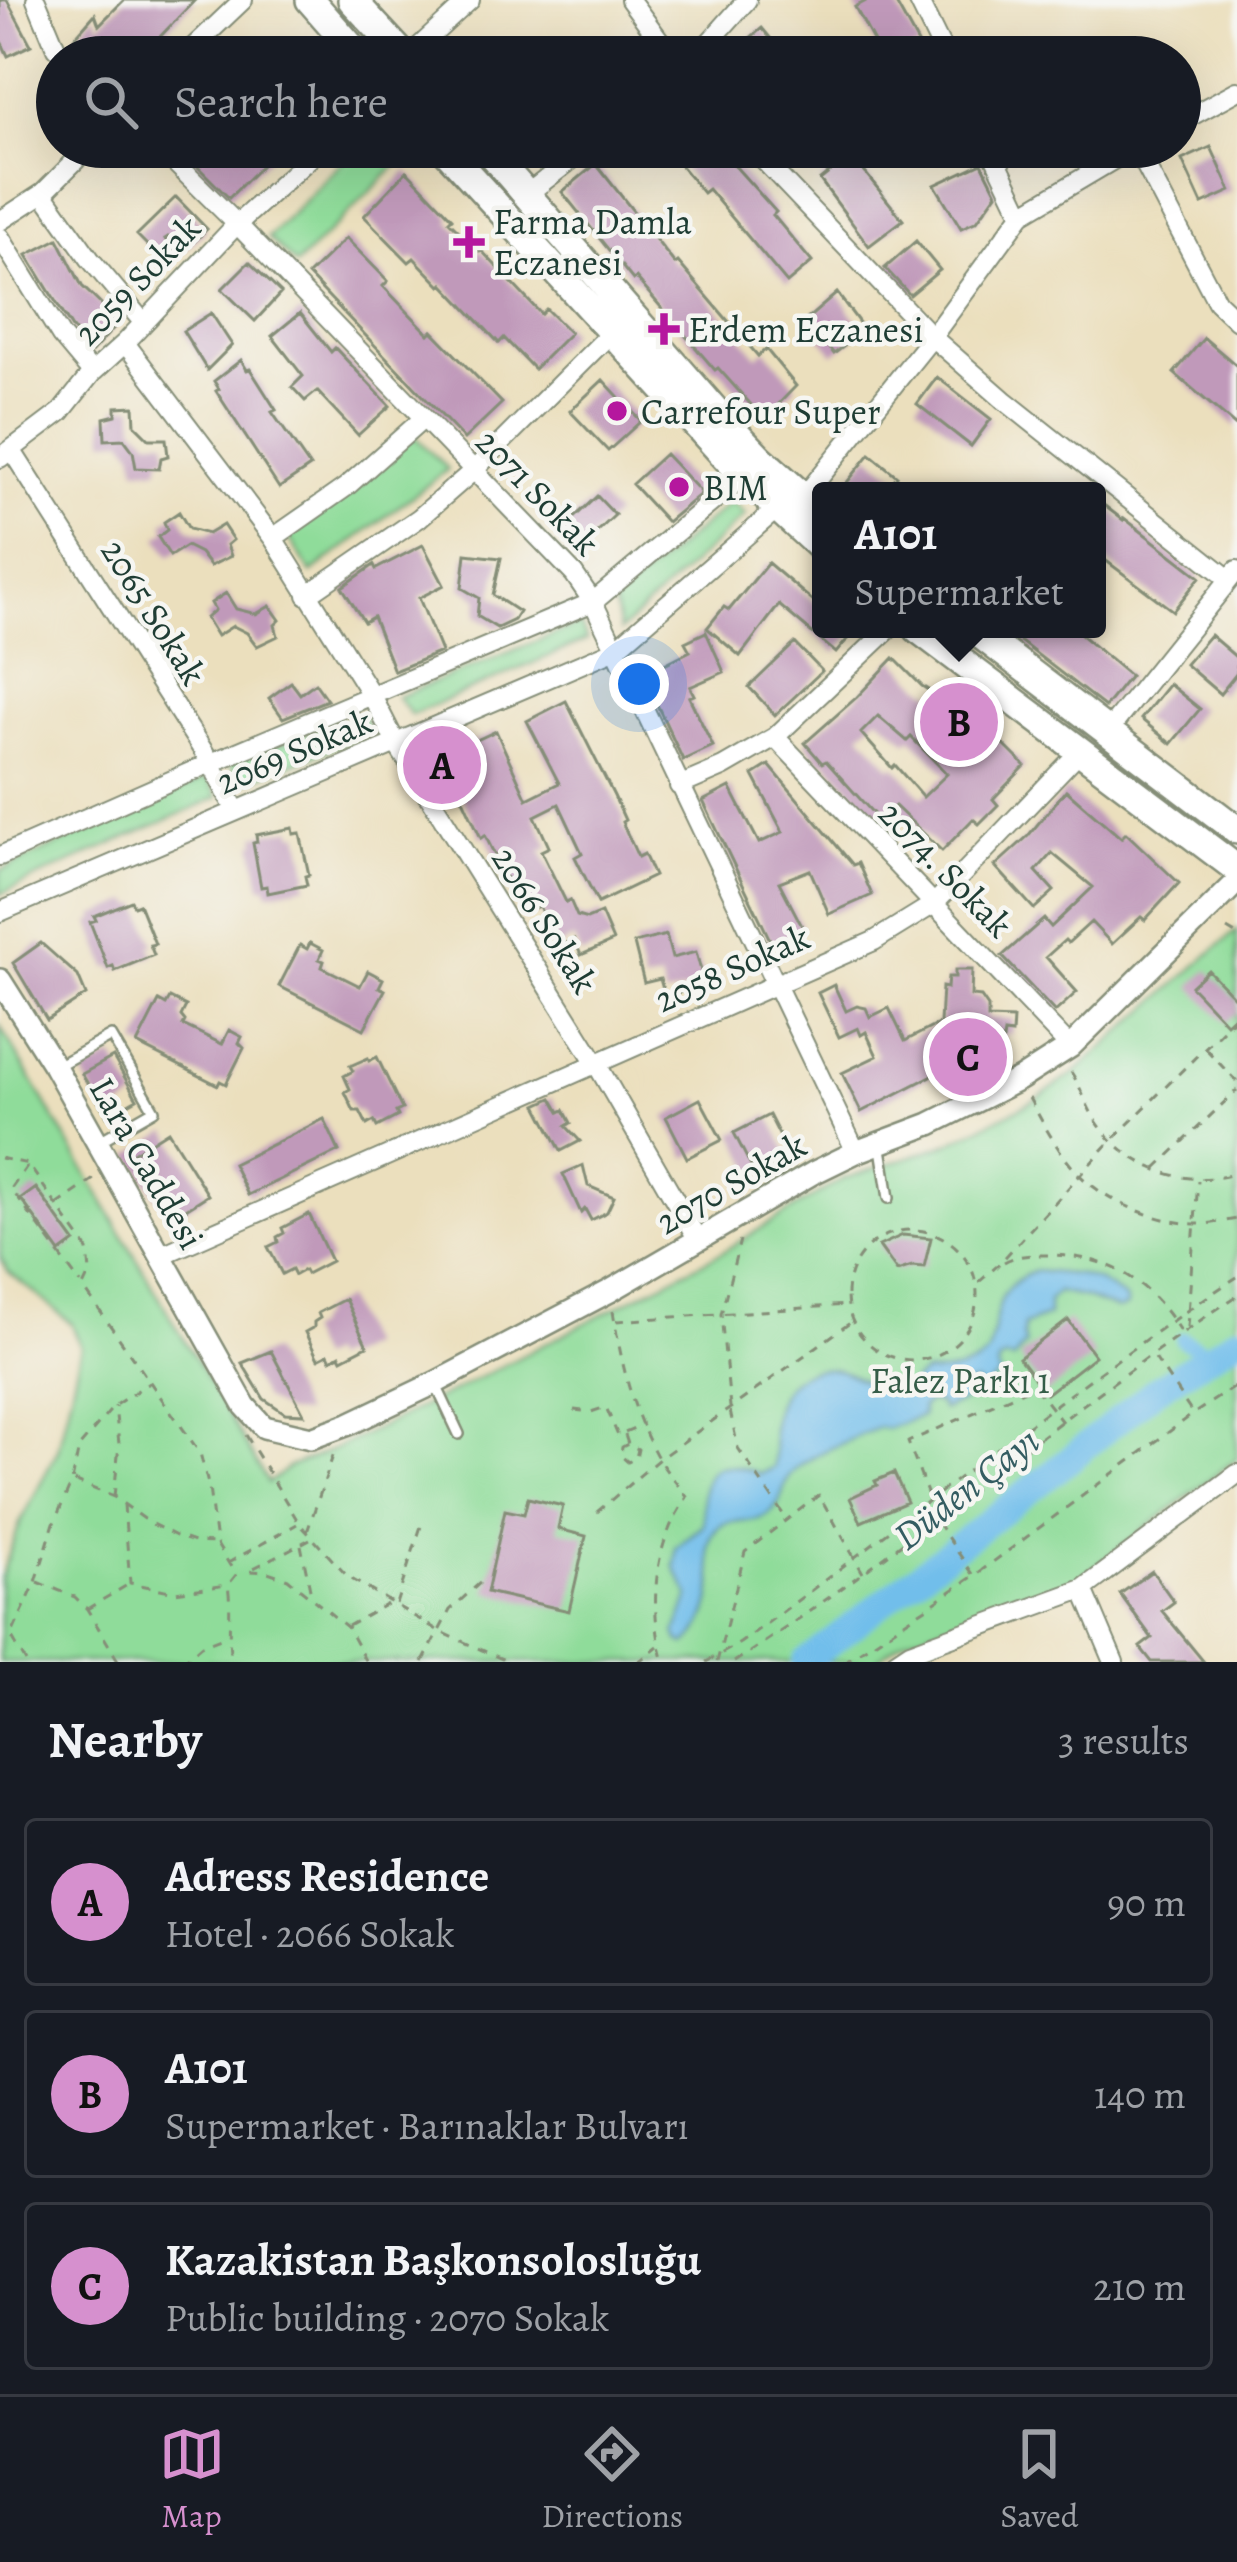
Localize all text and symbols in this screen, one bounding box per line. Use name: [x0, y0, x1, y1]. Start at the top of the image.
search box: [36, 36, 1201, 168]
icon: search: [78, 69, 144, 135]
text: Search here: [174, 71, 388, 133]
place label: Farma Damla Eczanesi: [493, 197, 692, 287]
street label: 2059 Sokak: [63, 204, 211, 356]
marker: Farma Damla Eczanesi: [456, 229, 482, 255]
place label: Erdem Eczanesi: [688, 305, 924, 354]
marker: Erdem Eczanesi: [651, 316, 677, 342]
place label: Carrefour Super: [641, 387, 881, 436]
marker: Carrefour Super: [604, 398, 630, 424]
street label: 2071 Sokak: [465, 418, 611, 566]
place label: BIM: [703, 463, 768, 512]
marker: BIM: [666, 474, 692, 500]
popup: [812, 482, 1106, 638]
text: A101: [854, 503, 937, 565]
street label: 2065 Sokak: [90, 530, 218, 694]
text: Supermarket: [854, 565, 1064, 618]
your location: [609, 654, 669, 714]
pin: B: [920, 677, 998, 767]
street label: 2069 Sokak: [209, 696, 379, 806]
pin: A: [403, 720, 481, 810]
street label: 2074. Sokak: [868, 790, 1024, 948]
street label: 2066 Sokak: [481, 837, 610, 1003]
street label: 2058 Sokak: [647, 912, 817, 1024]
pin: C: [929, 1012, 1007, 1102]
street label: Lara Caddesi: [78, 1068, 216, 1258]
street label: 2070 Sokak: [647, 1120, 815, 1246]
park label: Falez Parkı 1: [870, 1356, 1050, 1405]
water label: Düden Çayı: [882, 1414, 1050, 1562]
text: Nearby: [48, 1705, 202, 1775]
text: 3 results: [1058, 1714, 1189, 1767]
text: Adress Residence: [165, 1845, 489, 1907]
text: A: [78, 1876, 102, 1929]
text: 90 m: [1107, 1876, 1186, 1929]
text: Hotel · 2066 Sokak: [165, 1907, 455, 1960]
text: A101: [165, 2037, 248, 2099]
text: B: [78, 2068, 102, 2121]
text: 140 m: [1094, 2068, 1186, 2121]
text: Supermarket · Barınaklar Bulvarı: [165, 2099, 689, 2152]
text: Kazakistan Başkonsolosluğu: [165, 2229, 701, 2291]
text: C: [78, 2260, 102, 2313]
text: 210 m: [1093, 2260, 1186, 2313]
text: Public building · 2070 Sokak: [165, 2291, 609, 2344]
tab: Map: [159, 2421, 225, 2538]
tab: Directions: [542, 2421, 683, 2538]
tab: Saved: [1000, 2421, 1078, 2538]

